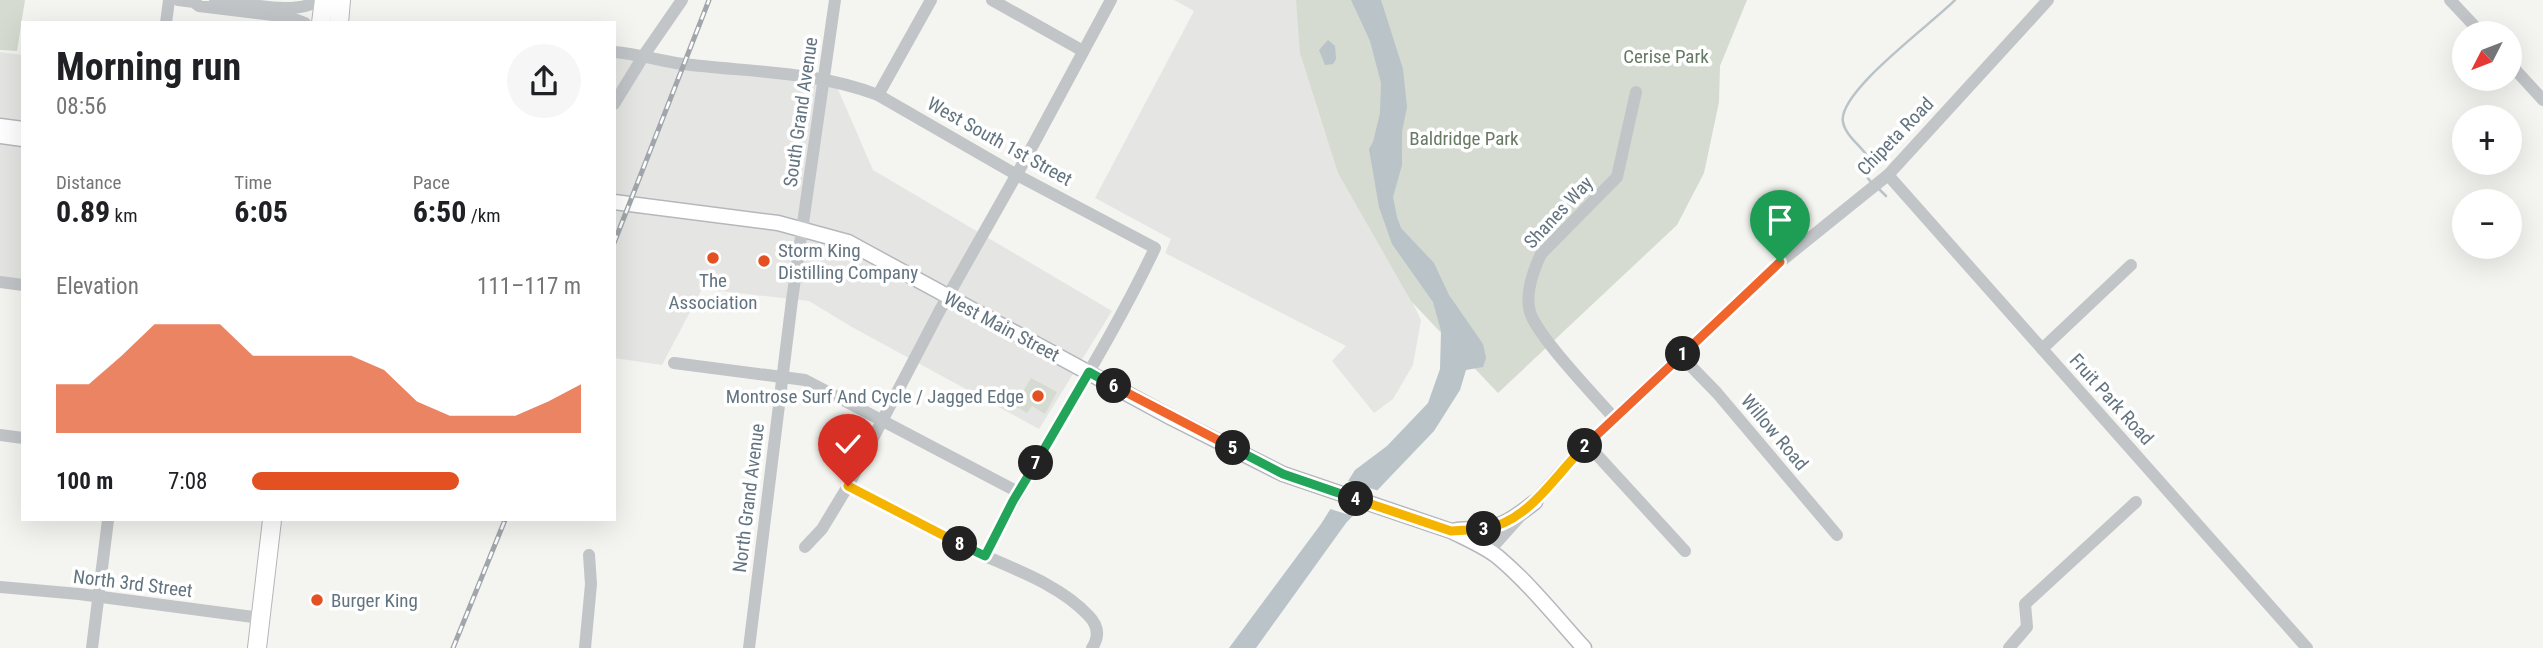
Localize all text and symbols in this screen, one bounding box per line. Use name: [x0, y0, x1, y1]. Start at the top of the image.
north arrow: [2452, 21, 2522, 91]
map controls: [2452, 21, 2522, 259]
street label: South Grand Avenue: [779, 36, 822, 189]
button: share: [507, 44, 581, 118]
text: Morning run: [56, 45, 241, 89]
park label: Cerise Park: [1623, 45, 1709, 68]
street label: West South 1st Street: [923, 92, 1076, 191]
street label: Chipeta Road: [1852, 92, 1938, 180]
text: 08:56: [56, 93, 107, 120]
button: +: [2452, 105, 2522, 175]
park label: Baldridge Park: [1409, 127, 1519, 150]
text: Distance: [56, 171, 121, 194]
text: Time: [234, 171, 272, 194]
text: Pace: [413, 171, 450, 194]
street label: Shanes Way: [1519, 171, 1598, 253]
button: −: [2452, 189, 2522, 259]
pin: [1750, 190, 1810, 262]
text: 0.89: [56, 194, 110, 229]
text: 6:05: [234, 194, 288, 229]
text: 6:50: [413, 194, 466, 229]
icon: arrive: [1761, 201, 1799, 239]
text: km: [110, 204, 137, 227]
text: /km: [466, 204, 501, 227]
place label: Storm King Distilling Company: [778, 239, 918, 284]
marker: The Association: [705, 250, 721, 266]
marker: Storm King Distilling Company: [756, 253, 772, 269]
place label: The Association: [669, 269, 757, 314]
text: Elevation: [56, 273, 139, 300]
text: 111–117 m: [477, 273, 581, 300]
street label: West Main Street: [940, 286, 1064, 367]
pin: 1: [1666, 336, 1700, 372]
text: 1: [1678, 342, 1687, 365]
street label: Fruit Park Road: [2065, 349, 2159, 450]
pin: 6: [1096, 368, 1132, 404]
text: 6: [1109, 374, 1118, 397]
place label: Montrose Surf And Cycle / Jagged Edge: [726, 385, 1024, 408]
marker: Montrose Surf And Cycle / Jagged Edge: [1030, 388, 1046, 404]
street label: Willow Road: [1736, 390, 1813, 475]
pin: [818, 414, 878, 486]
street label: North Grand Avenue: [728, 422, 769, 574]
icon: check: [829, 425, 867, 463]
pin: 2: [1568, 428, 1602, 464]
pin: 5: [1216, 430, 1250, 466]
text: 2: [1580, 434, 1589, 457]
text: 5: [1228, 436, 1237, 459]
pin: 7: [1018, 446, 1054, 480]
text: 7: [1031, 451, 1040, 474]
text: 100 m: [56, 468, 113, 495]
text: 7:08: [168, 468, 207, 495]
pin: 4: [1338, 482, 1374, 516]
text: 4: [1351, 487, 1360, 510]
pin: 3: [1466, 512, 1502, 546]
text: 3: [1479, 517, 1488, 540]
pin: 8: [942, 526, 978, 562]
text: 8: [955, 532, 964, 555]
street label: North 3rd Street: [72, 565, 194, 602]
place label: Burger King: [331, 589, 418, 612]
marker: Burger King: [309, 592, 325, 608]

